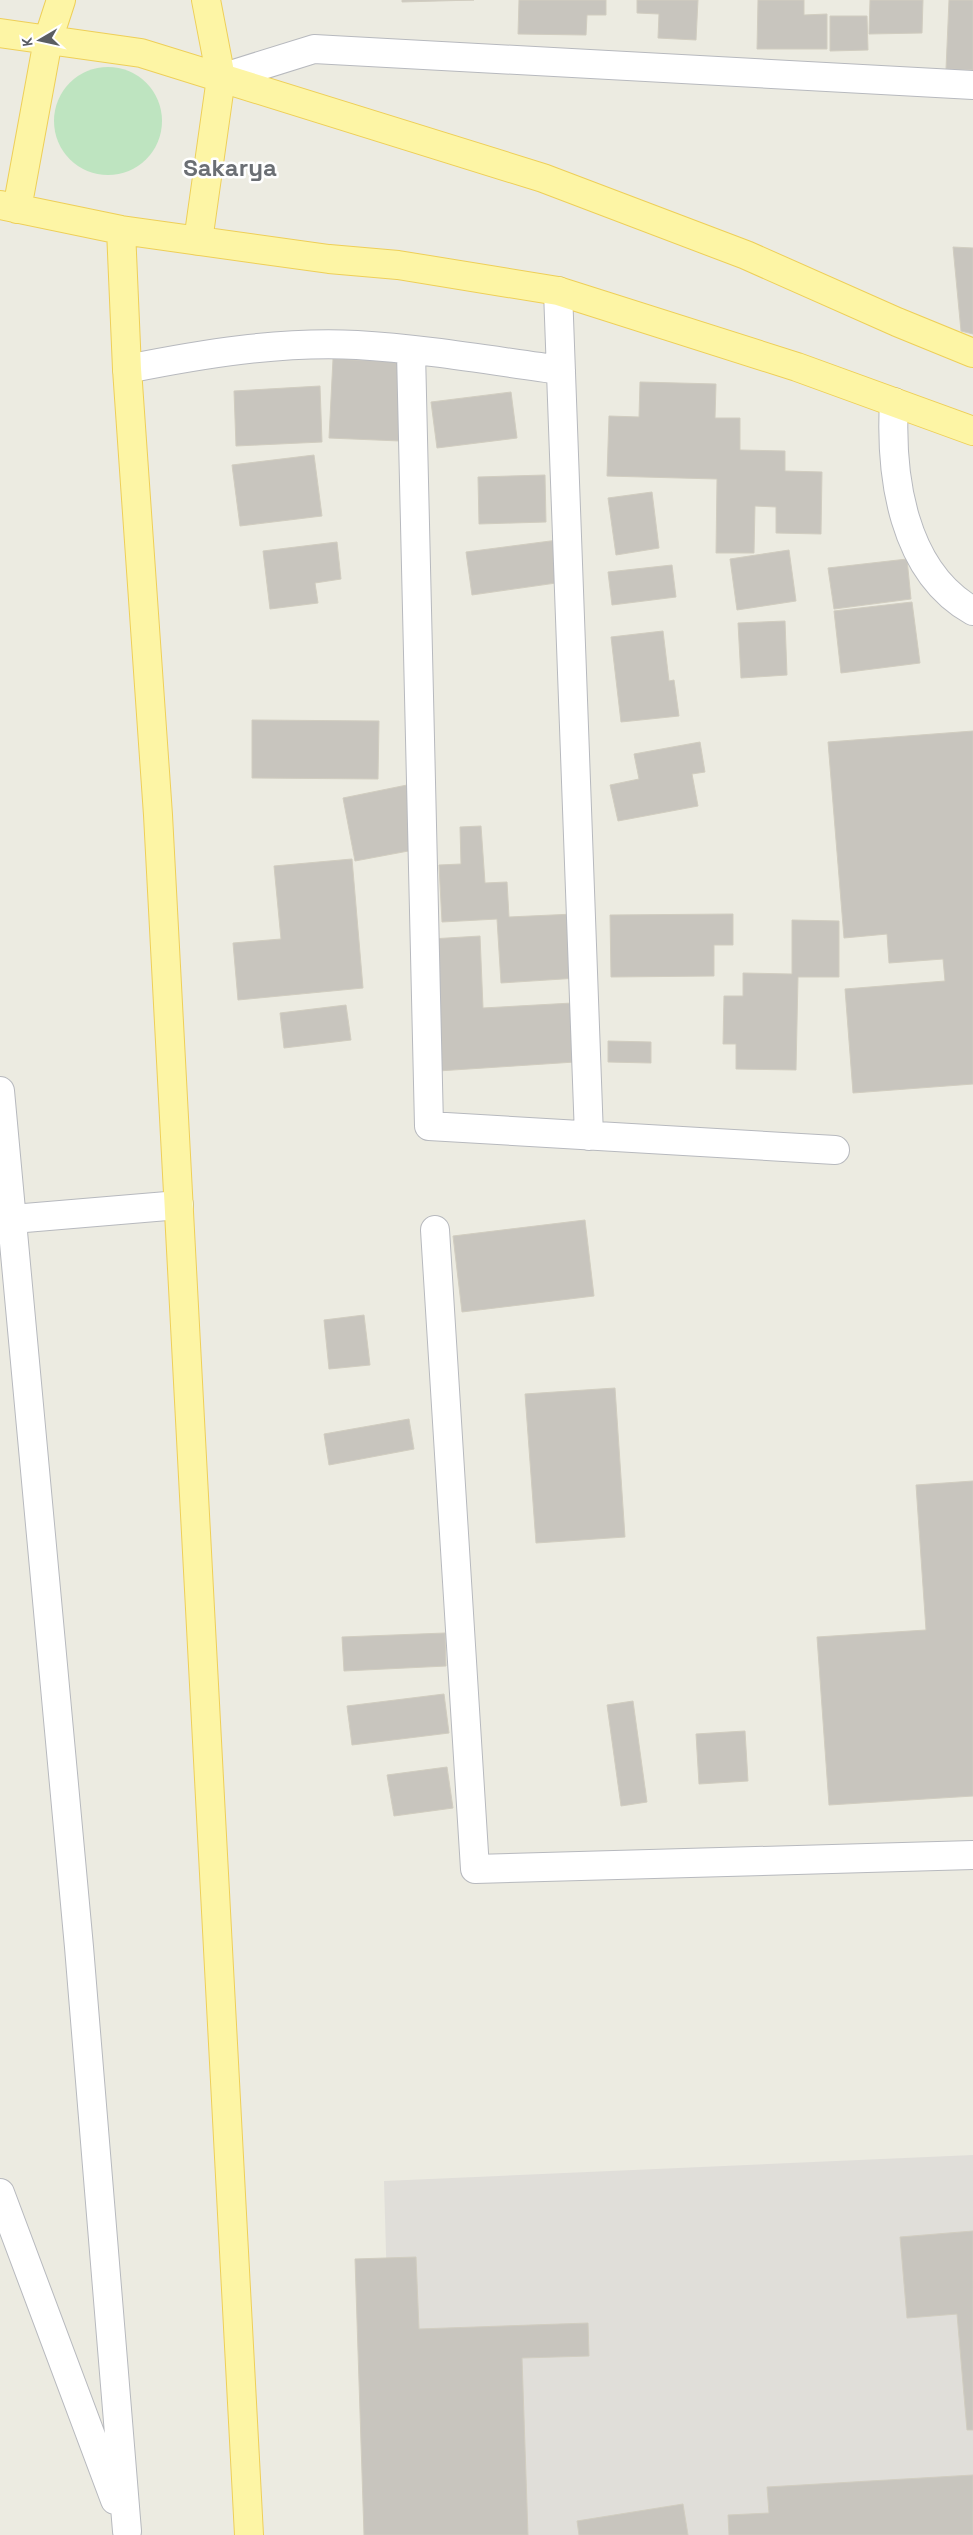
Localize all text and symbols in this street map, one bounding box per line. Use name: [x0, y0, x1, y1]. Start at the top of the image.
north arrow: [15, 15, 65, 65]
text: K: [18, 36, 37, 48]
district label: Sakarya: [183, 152, 277, 183]

